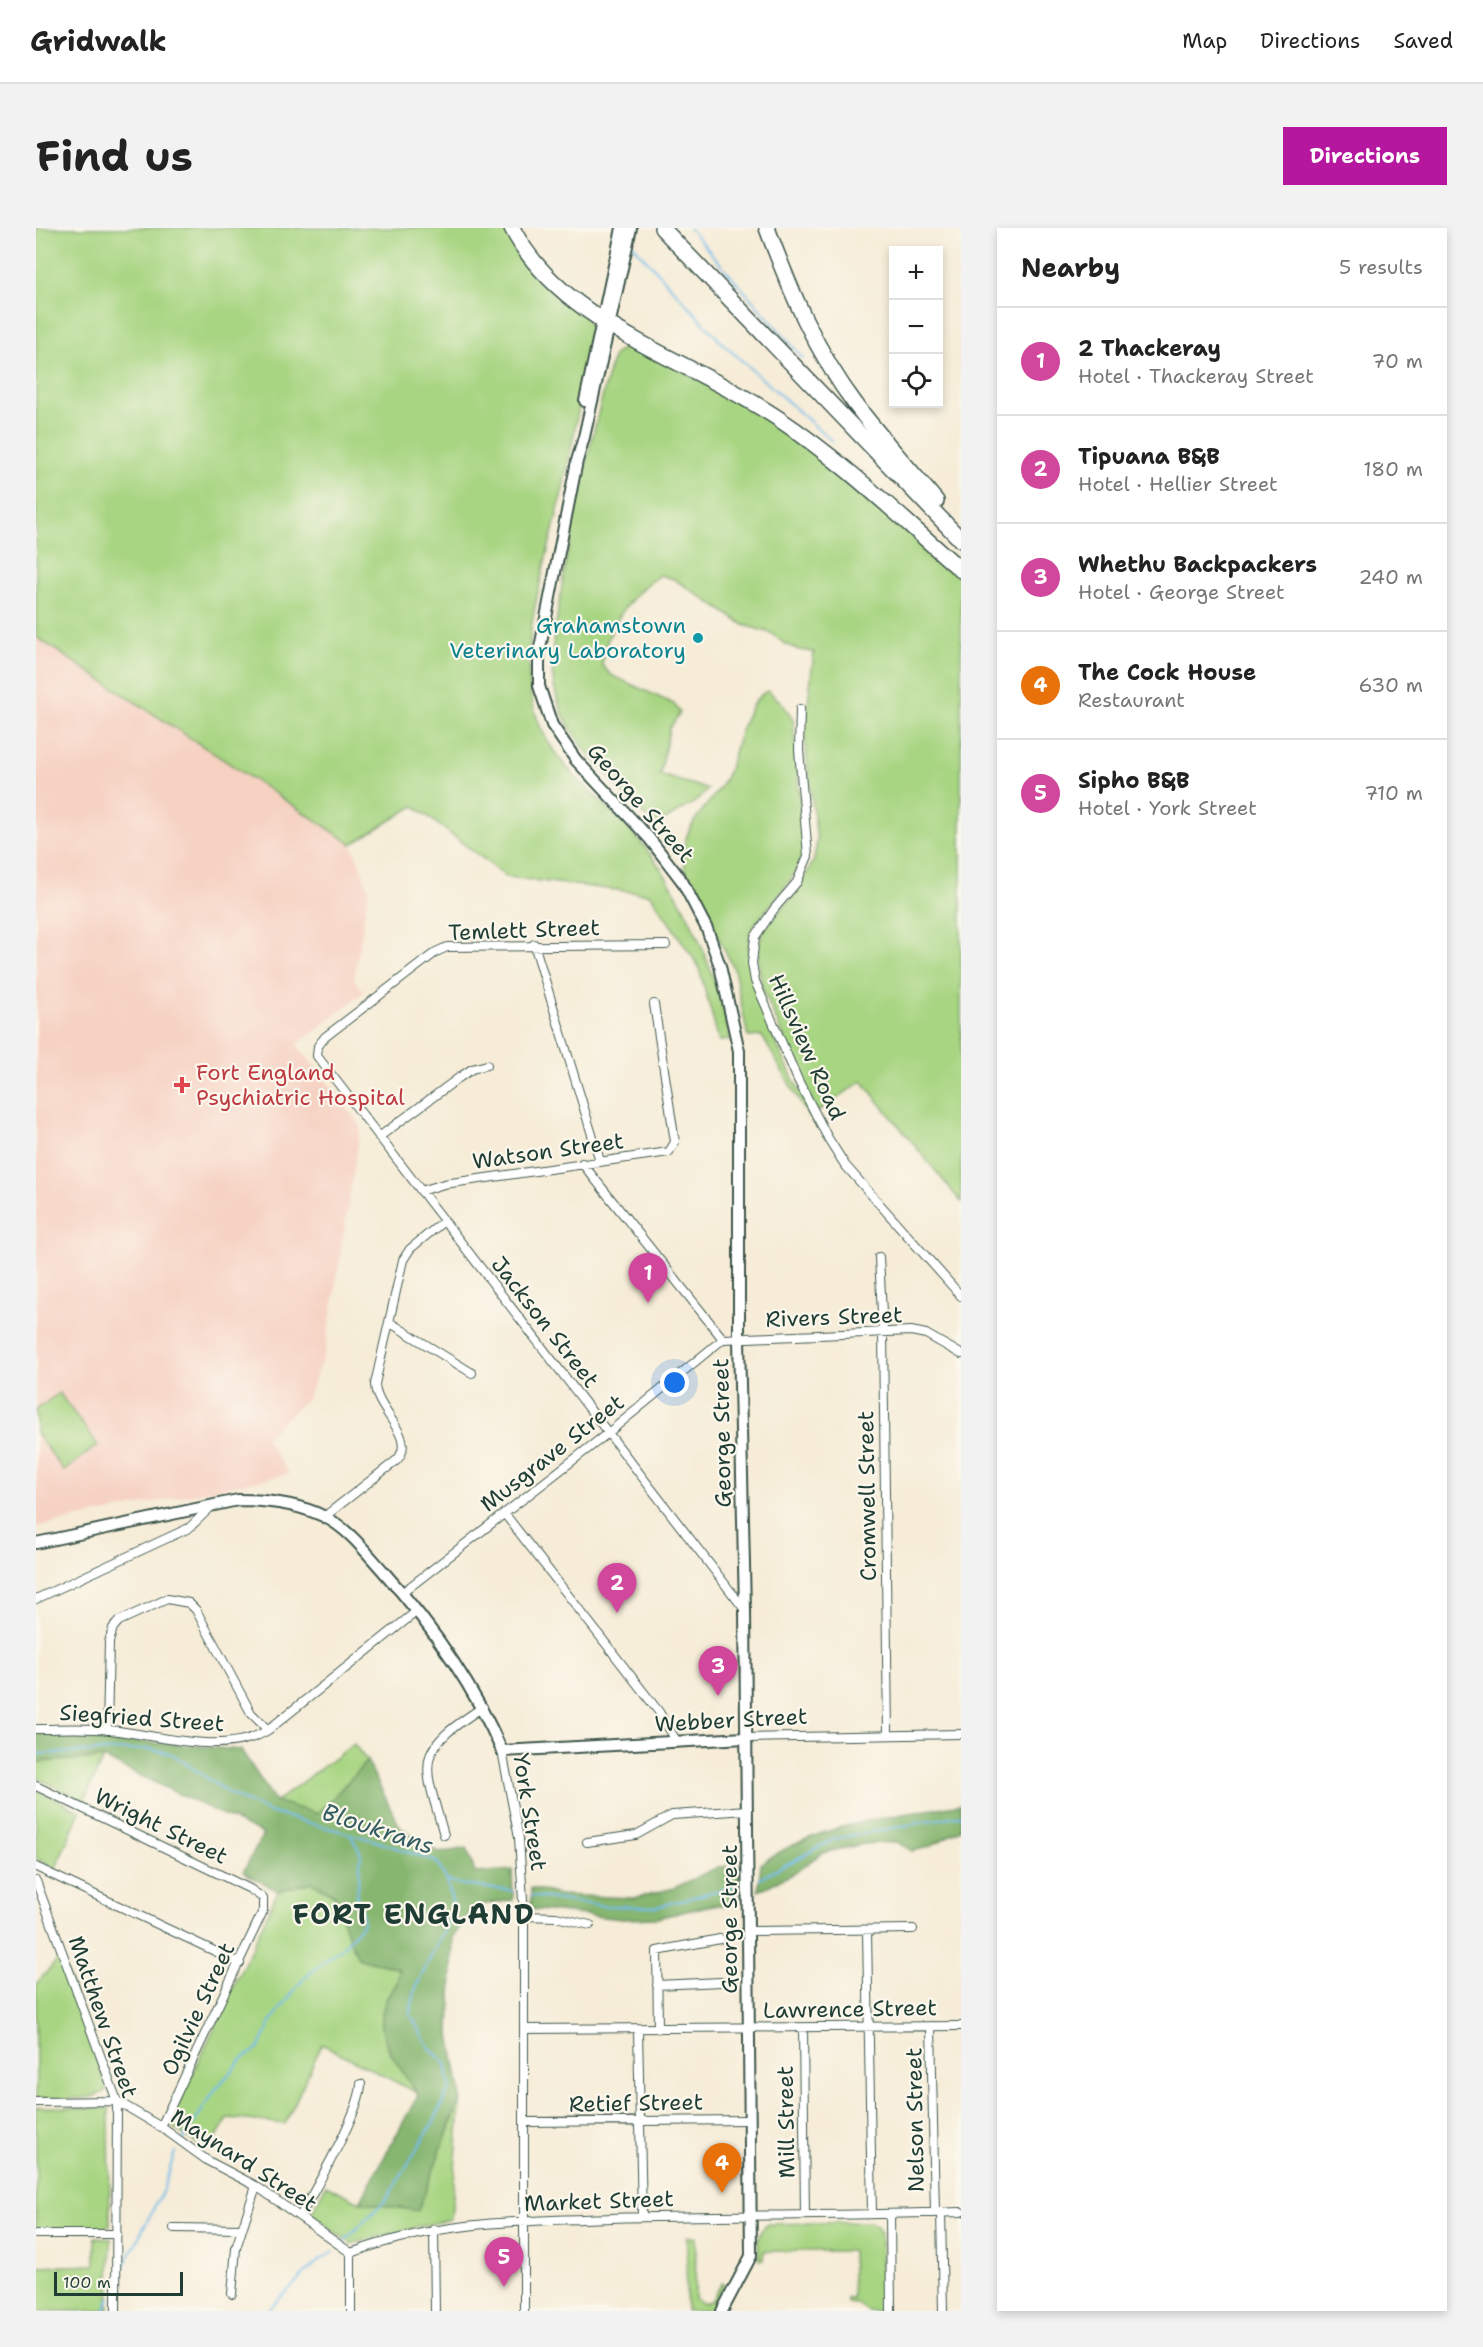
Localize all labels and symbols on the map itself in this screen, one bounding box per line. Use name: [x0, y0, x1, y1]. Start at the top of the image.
place label: Grahamstown Veterinary Laboratory: [449, 611, 686, 665]
marker: Grahamstown Veterinary Laboratory: [691, 631, 705, 645]
street label: George Street: [581, 737, 701, 869]
street label: Temlett Street: [448, 913, 600, 947]
street label: Hillsview Road: [762, 969, 852, 1125]
place label: Fort England Psychiatric Hospital: [196, 1058, 405, 1112]
marker: Fort England Psychiatric Hospital: [173, 1076, 191, 1094]
street label: Watson Street: [470, 1126, 626, 1176]
street label: Jackson Street: [485, 1250, 605, 1394]
pin: 1: [628, 1254, 668, 1303]
street label: Rivers Street: [765, 1300, 903, 1334]
street label: George Street: [706, 1358, 738, 1508]
your location: [660, 1368, 689, 1397]
street label: Musgrave Street: [474, 1388, 630, 1518]
street label: Cromwell Street: [851, 1411, 883, 1581]
pin: 2: [598, 1564, 636, 1613]
pin: 3: [698, 1646, 738, 1696]
street label: Siegfried Street: [59, 1698, 225, 1738]
street label: Webber Street: [654, 1702, 808, 1738]
street label: York Street: [506, 1751, 554, 1873]
street label: Wright Street: [90, 1781, 232, 1871]
water label: Bloukrans: [318, 1796, 438, 1862]
street label: George Street: [715, 1844, 744, 1994]
district label: FORT ENGLAND: [293, 1895, 535, 1933]
street label: Matthew Street: [62, 1932, 144, 2102]
street label: Ogilvie Street: [154, 1938, 242, 2080]
street label: Lawrence Street: [763, 1993, 937, 2025]
street label: Nelson Street: [899, 2047, 931, 2193]
street label: Mill Street: [771, 2065, 801, 2179]
street label: Retief Street: [569, 2087, 703, 2119]
street label: Maynard Street: [165, 2102, 323, 2218]
pin: 4: [702, 2144, 742, 2193]
street label: Market Street: [524, 2184, 674, 2218]
pin: 5: [484, 2238, 524, 2287]
scale bar: [54, 2269, 183, 2296]

